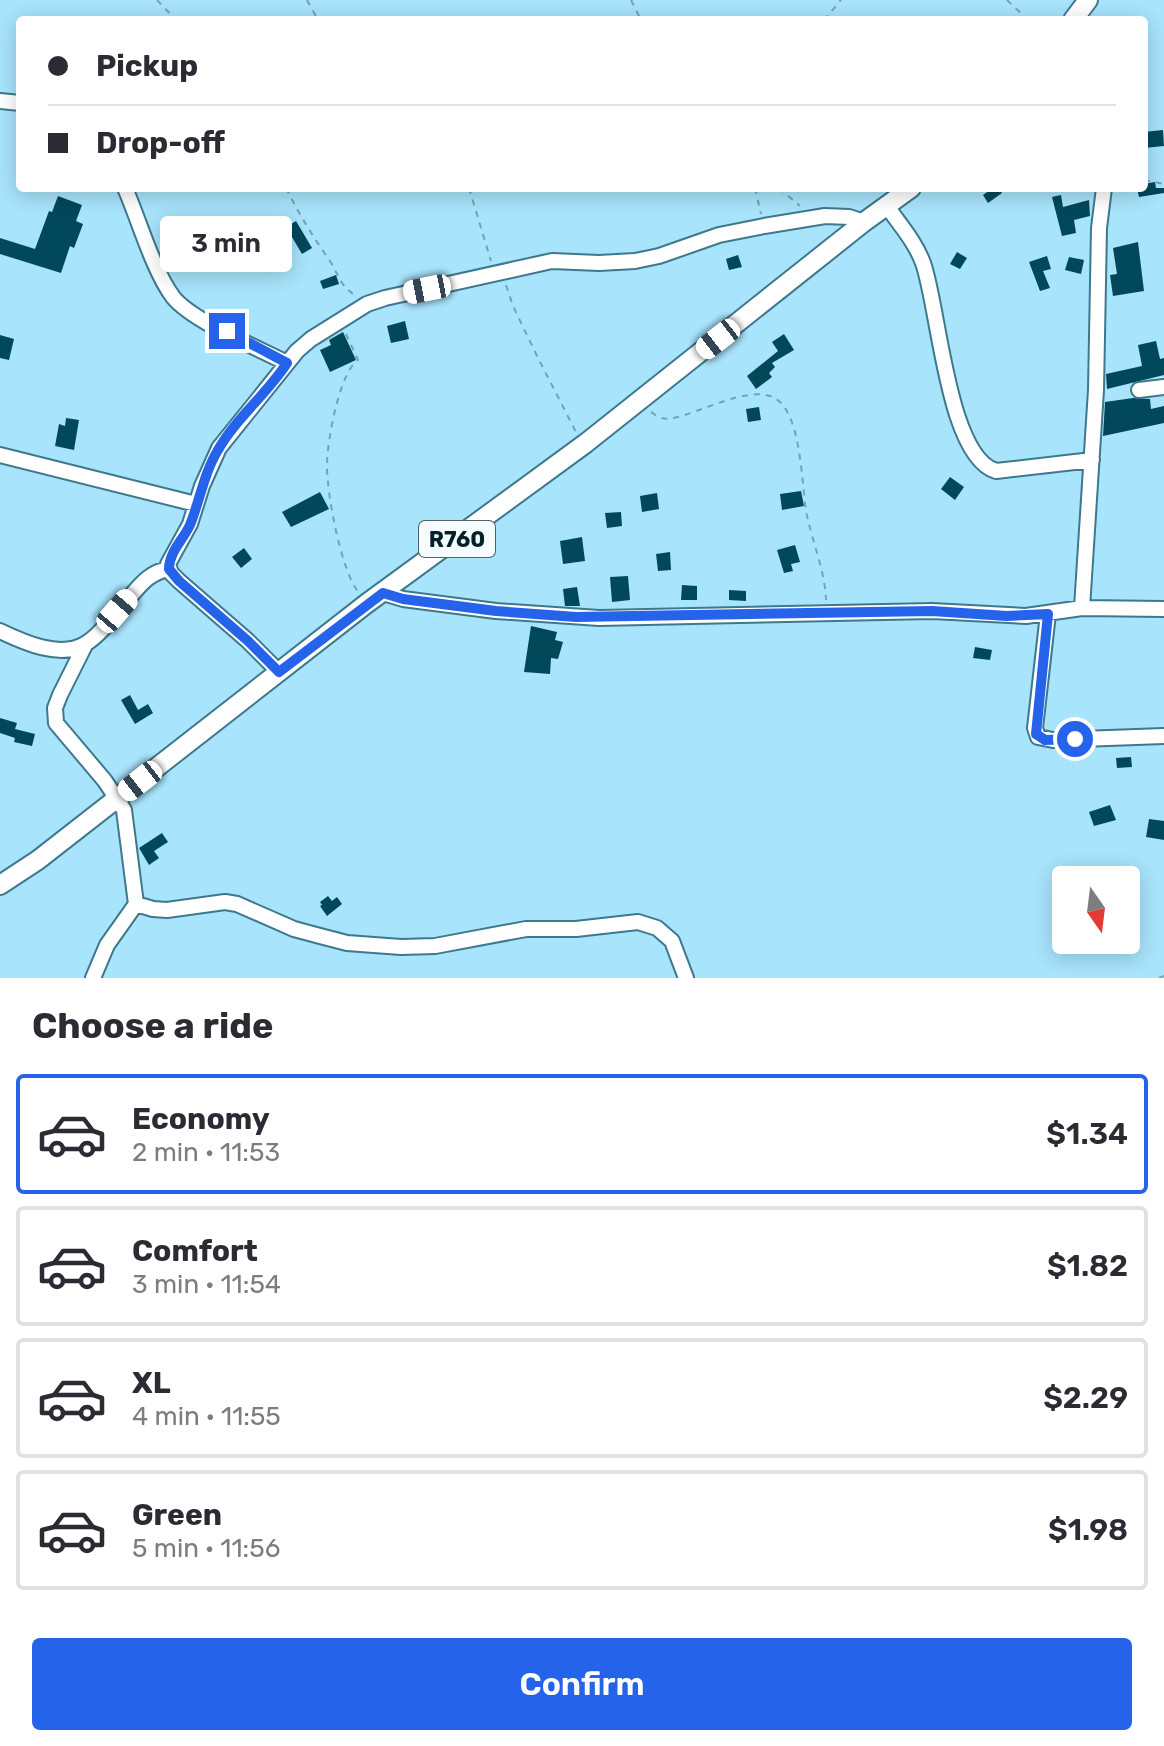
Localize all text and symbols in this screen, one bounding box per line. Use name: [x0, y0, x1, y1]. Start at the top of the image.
text: Pickup: [96, 48, 198, 84]
text: Drop-off: [96, 125, 225, 161]
callout: 3 min: [161, 215, 293, 271]
text: 3 min: [191, 228, 261, 259]
car: [401, 273, 453, 305]
route end: [209, 313, 245, 349]
car: [692, 315, 744, 363]
road number: R760: [419, 521, 495, 557]
car: [92, 585, 142, 637]
route start: [1057, 721, 1093, 757]
car: [114, 757, 166, 805]
north arrow: [1052, 866, 1140, 954]
map controls: [1052, 866, 1140, 954]
text: Choose a ride: [32, 1004, 273, 1047]
icon: car: [36, 1098, 108, 1170]
text: Economy: [132, 1101, 270, 1137]
text: $1.34: [1046, 1116, 1128, 1152]
text: 2 min · 11:53: [132, 1137, 280, 1168]
icon: car: [36, 1230, 108, 1302]
text: Comfort: [132, 1233, 258, 1269]
text: $1.82: [1047, 1248, 1128, 1284]
text: 3 min · 11:54: [132, 1269, 281, 1300]
icon: car: [36, 1362, 108, 1434]
text: XL: [132, 1365, 171, 1401]
text: $2.29: [1043, 1380, 1128, 1416]
text: 4 min · 11:55: [132, 1401, 281, 1432]
icon: car: [36, 1494, 108, 1566]
text: Green: [132, 1497, 222, 1533]
text: $1.98: [1048, 1512, 1128, 1548]
text: 5 min · 11:56: [132, 1533, 280, 1564]
button: Confirm: [32, 1638, 1132, 1730]

